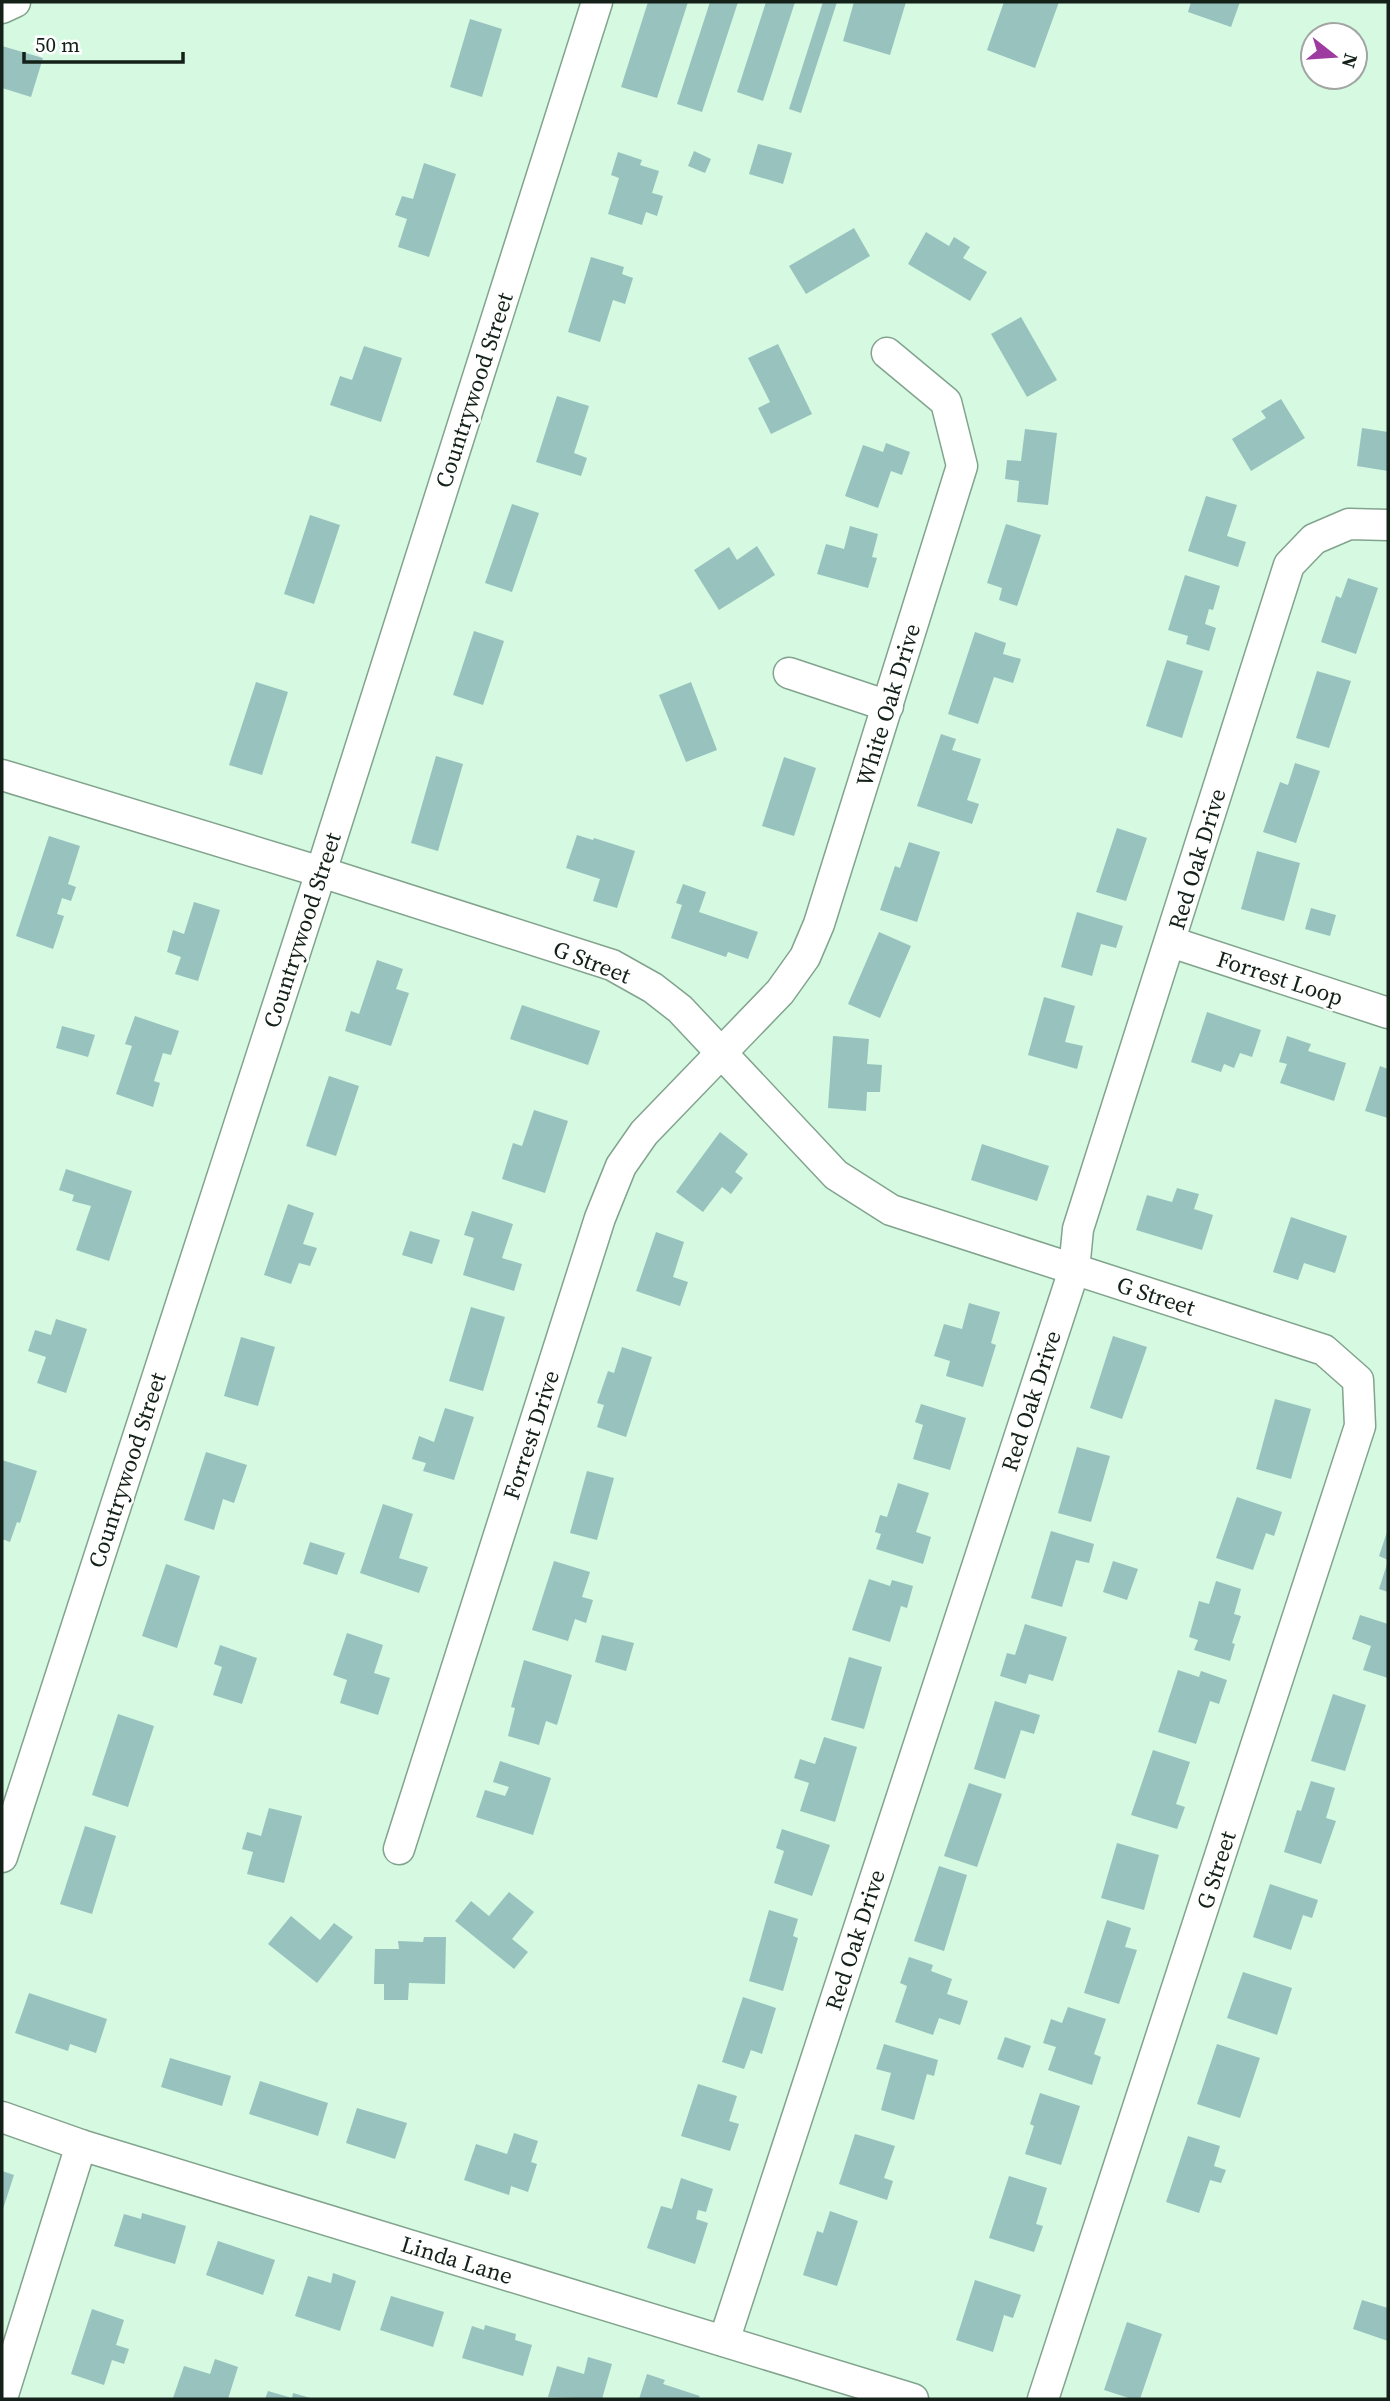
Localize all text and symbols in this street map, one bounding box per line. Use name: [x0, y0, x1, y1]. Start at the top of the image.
scale bar: [24, 21, 184, 65]
north arrow: [1299, 21, 1369, 91]
text: 50 m: [35, 30, 80, 59]
text: N: [1336, 51, 1365, 72]
street label: Countrywood Street: [427, 288, 521, 492]
street label: White Oak Drive: [848, 620, 928, 790]
street label: Red Oak Drive: [1160, 784, 1234, 934]
street label: Countrywood Street: [255, 828, 349, 1032]
street label: G Street: [549, 933, 636, 992]
street label: Forrest Loop: [1213, 943, 1347, 1013]
street label: G Street: [1113, 1268, 1200, 1324]
street label: Red Oak Drive: [993, 1327, 1069, 1475]
street label: Forrest Drive: [495, 1366, 567, 1504]
street label: Countrywood Street: [80, 1368, 174, 1572]
street label: G Street: [1188, 1826, 1244, 1913]
street label: Red Oak Drive: [817, 1866, 893, 2014]
street label: Linda Lane: [397, 2228, 517, 2292]

